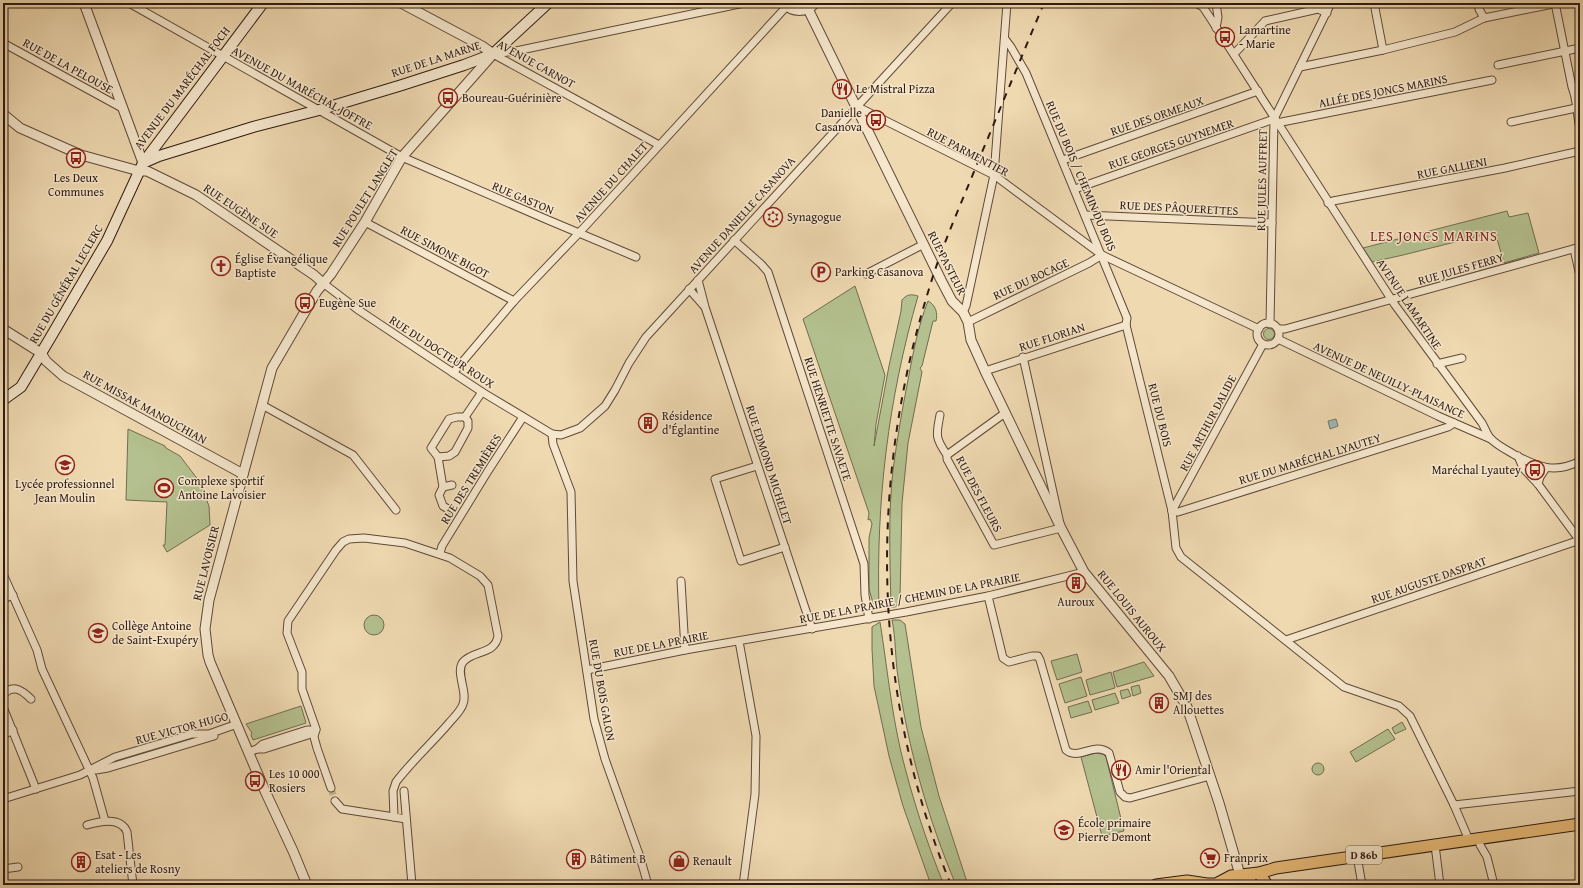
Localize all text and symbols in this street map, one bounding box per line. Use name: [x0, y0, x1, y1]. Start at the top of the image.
place label: Lamartine - Marie: [1239, 21, 1291, 52]
street label: AVENUE DU MARÉCHAL FOCH: [130, 22, 234, 153]
bus stop icon: Lamartine - Marie: [1214, 26, 1236, 48]
street label: RUE DE LA PELOUSE: [20, 34, 116, 97]
street label: AVENUE CARNOT: [494, 35, 579, 92]
street label: RUE DE LA MARNE: [389, 36, 483, 81]
street label: AVENUE DU MARÉCHAL JOFFRE: [229, 42, 376, 133]
street label: ALLÉE DES JONCS MARINS: [1317, 70, 1449, 111]
restaurant icon: Le Mistral Pizza: [831, 78, 853, 100]
place label: Le Mistral Pizza: [856, 80, 935, 97]
bus stop icon: Boureau-Guérinière: [437, 87, 459, 109]
place label: Boureau-Guérinière: [462, 89, 562, 106]
street label: RUE DES ORMEAUX: [1108, 91, 1206, 139]
street label: RUE DU BOIS / CHEMIN DU BOIS: [1042, 98, 1121, 254]
place label: Danielle Casanova: [815, 104, 862, 135]
bus stop icon: Danielle Casanova: [865, 109, 887, 131]
street label: RUE GEORGES GUYNEMER: [1106, 114, 1236, 173]
street label: RUE PARMENTIER: [924, 123, 1012, 180]
street label: RUE JULES AUFFRET: [1252, 129, 1271, 231]
street label: AVENUE DU CHALET: [570, 138, 652, 226]
street label: RUE POULET LANGLET: [327, 145, 402, 250]
bus stop icon: Les Deux Communes: [65, 147, 87, 169]
street label: AVENUE DANIELLE CASANOVA: [684, 152, 799, 277]
street label: RUE GALLIENI: [1415, 152, 1489, 183]
place label: Les Deux Communes: [48, 169, 104, 200]
street label: RUE GASTON: [490, 177, 557, 218]
street label: RUE EUGÈNE SUE: [200, 179, 282, 242]
street label: RUE DES PÂQUERETTES: [1119, 196, 1239, 219]
synagogue icon: Synagogue: [762, 206, 784, 228]
place label: Synagogue: [787, 208, 842, 225]
street label: RUE DU GÉNÉRAL LECLERC: [24, 221, 107, 346]
street label: RUE SIMONE BIGOT: [398, 221, 493, 282]
district label: LES JONCS MARINS: [1370, 226, 1498, 246]
street label: RUE PASTEUR: [924, 228, 971, 298]
street label: RUE JULES FERRY: [1416, 248, 1506, 289]
place label: Église Évangélique Baptiste: [235, 250, 328, 281]
street label: RUE DU BOCAGE: [990, 254, 1071, 304]
church icon: Église Évangélique Baptiste: [210, 255, 232, 277]
street label: AVENUE LAMARTINE: [1373, 255, 1446, 352]
parking icon: Parking Casanova: [810, 261, 832, 283]
place label: Parking Casanova: [835, 263, 924, 280]
bus stop icon: Eugène Sue: [294, 292, 316, 314]
place label: Eugène Sue: [319, 294, 377, 311]
street label: RUE DU DOCTEUR ROUX: [386, 311, 499, 392]
street label: RUE FLORIAN: [1017, 318, 1087, 355]
street label: AVENUE DE NEUILLY-PLAISANCE: [1311, 337, 1468, 422]
street label: RUE HENRIETTE SAVAETE: [800, 355, 857, 483]
street label: RUE MISSAK MANOUCHIAN: [80, 365, 210, 448]
street label: RUE ARTHUR DALIDE: [1175, 372, 1240, 474]
street label: RUE DU BOIS: [1144, 381, 1177, 449]
street label: RUE EDMOND MICHELET: [742, 403, 797, 527]
place label: Résidence d'Églantine: [662, 407, 720, 438]
building icon: Résidence d'Églantine: [637, 412, 659, 434]
street label: RUE DU MARÉCHAL LYAUTEY: [1237, 429, 1383, 488]
street label: RUE DES TREMIÈRES: [436, 430, 505, 527]
street label: RUE DES FLEURS: [952, 453, 1007, 535]
school or university icon: Lycée professionnel Jean Moulin: [54, 454, 76, 476]
bus stop icon: Maréchal Lyautey: [1524, 459, 1546, 481]
place label: Maréchal Lyautey: [1432, 461, 1521, 478]
place label: Complexe sportif Antoine Lavoisier: [178, 472, 266, 503]
place label: Lycée professionnel Jean Moulin: [15, 475, 115, 506]
sports icon: Complexe sportif Antoine Lavoisier: [153, 477, 175, 499]
street label: RUE LAVOISIER: [188, 524, 223, 602]
street label: RUE AUGUSTE DASPRAT: [1369, 552, 1489, 607]
street label: RUE LOUIS AUROUX: [1094, 566, 1171, 656]
street label: RUE DE LA PRAIRIE / CHEMIN DE LA PRAIRIE: [798, 568, 1022, 627]
building icon: Auroux: [1065, 572, 1087, 594]
place label: Auroux: [1057, 593, 1096, 610]
place label: Collège Antoine de Saint-Exupéry: [112, 617, 198, 648]
school or university icon: Collège Antoine de Saint-Exupéry: [87, 622, 109, 644]
street label: RUE DE LA PRAIRIE: [612, 626, 710, 661]
street label: RUE DU BOIS GALON: [585, 638, 620, 742]
place label: SMJ des Allouettes: [1173, 687, 1224, 718]
building icon: SMJ des Allouettes: [1148, 692, 1170, 714]
street label: RUE VICTOR HUGO: [134, 707, 230, 748]
restaurant icon: Amir l'Oriental: [1110, 759, 1132, 781]
place label: Amir l'Oriental: [1135, 761, 1211, 778]
place label: Les 10 000 Rosiers: [269, 765, 320, 796]
bus stop icon: Les 10 000 Rosiers: [244, 770, 266, 792]
place label: École primaire Pierre Demont: [1078, 814, 1152, 845]
school or university icon: École primaire Pierre Demont: [1053, 819, 1075, 841]
place label: Esat - Les ateliers de Rosny: [95, 846, 180, 877]
road number: D 86b: [1346, 846, 1382, 864]
supermarket icon: Franprix: [1199, 847, 1221, 869]
building icon: Bâtiment B: [565, 848, 587, 870]
place label: Franprix: [1224, 849, 1269, 866]
place label: Bâtiment B: [590, 850, 646, 867]
shop icon: Renault: [668, 850, 690, 872]
building icon: Esat - Les ateliers de Rosny: [70, 851, 92, 873]
place label: Renault: [693, 852, 733, 869]

